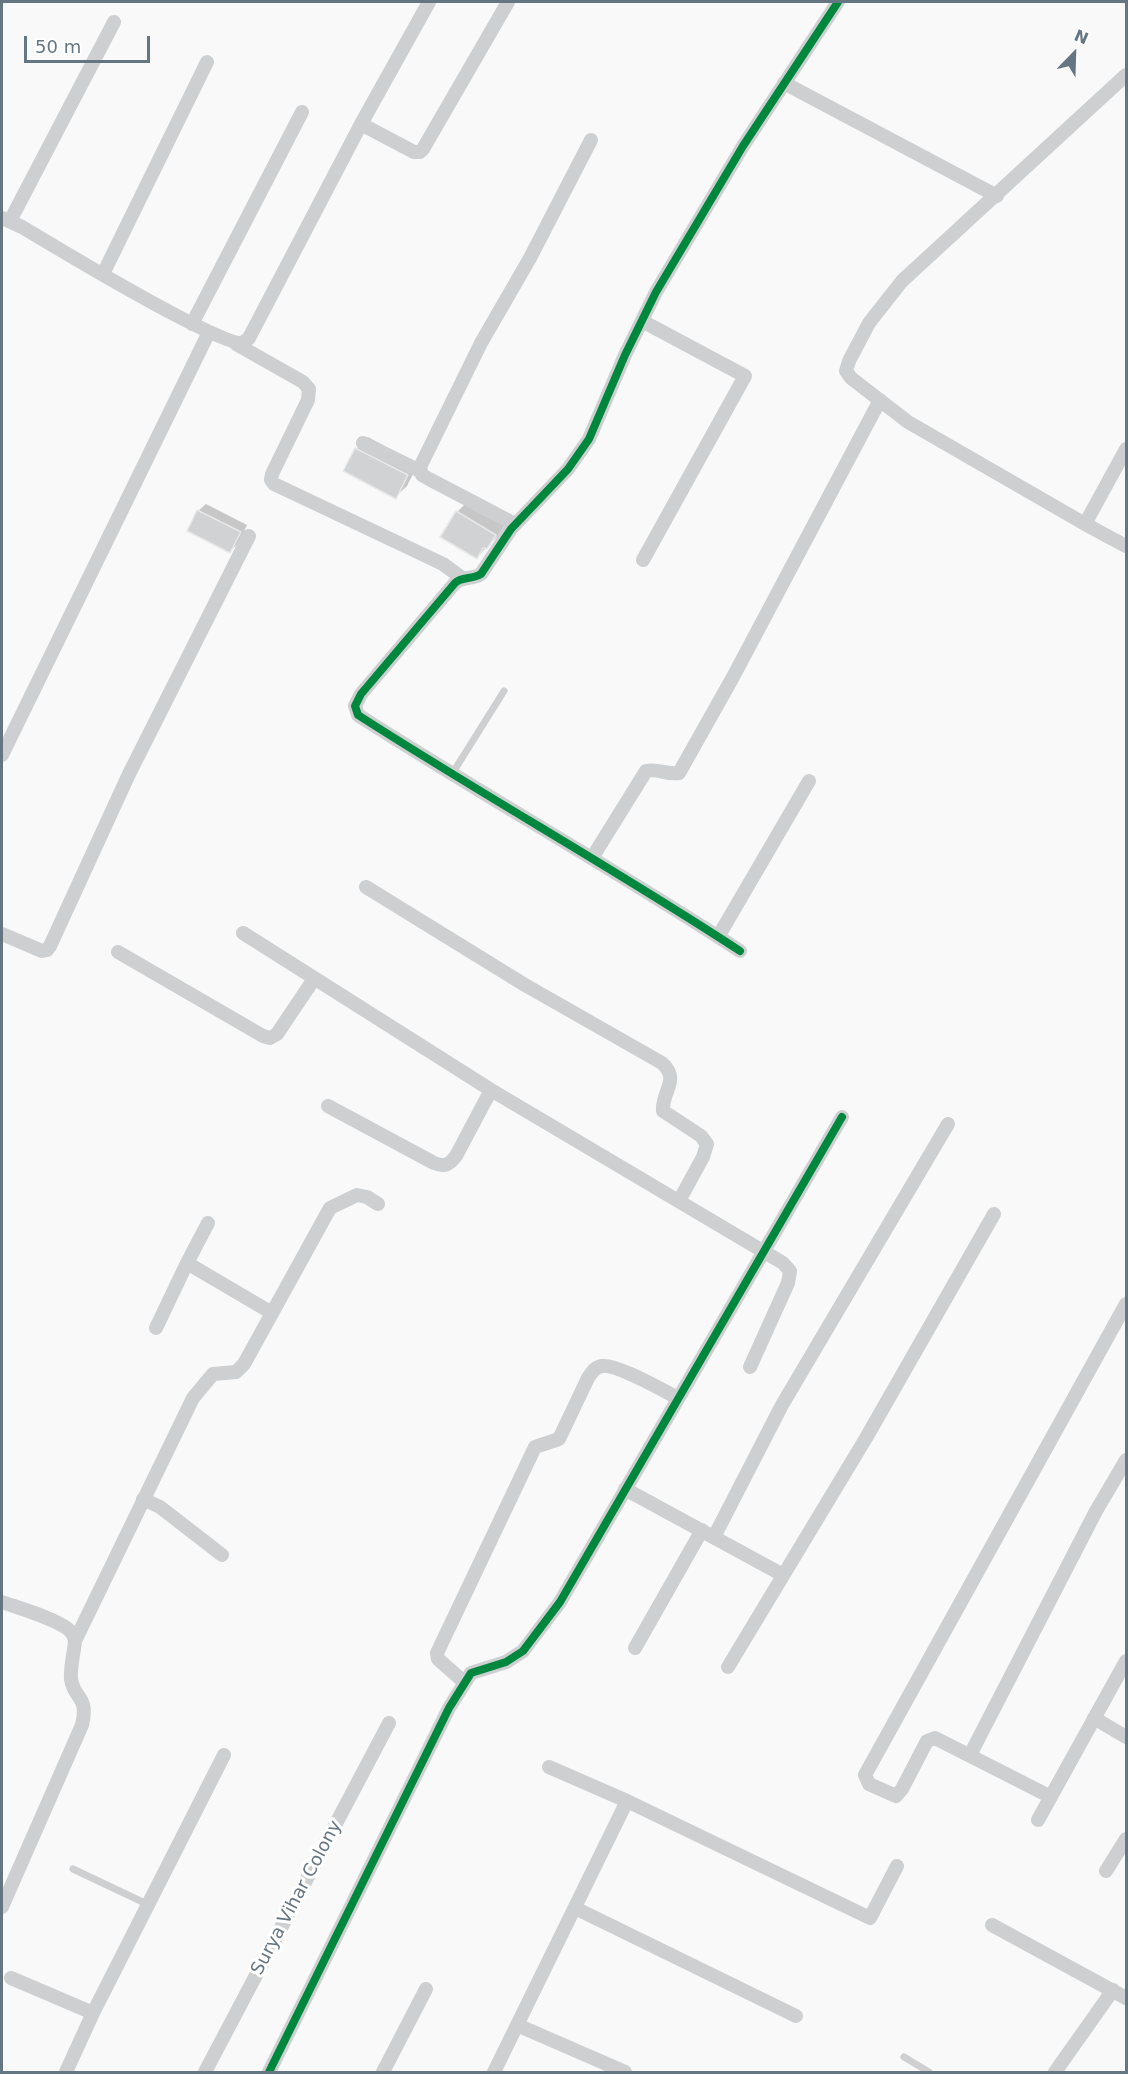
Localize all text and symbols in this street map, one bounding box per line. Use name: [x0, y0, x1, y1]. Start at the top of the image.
scale bar: [27, 24, 153, 62]
north arrow: [1044, 24, 1104, 84]
text: N: [1071, 26, 1091, 48]
text: 50 m: [35, 36, 81, 57]
street label: Surya Vihar Colony: [247, 1817, 347, 1979]

